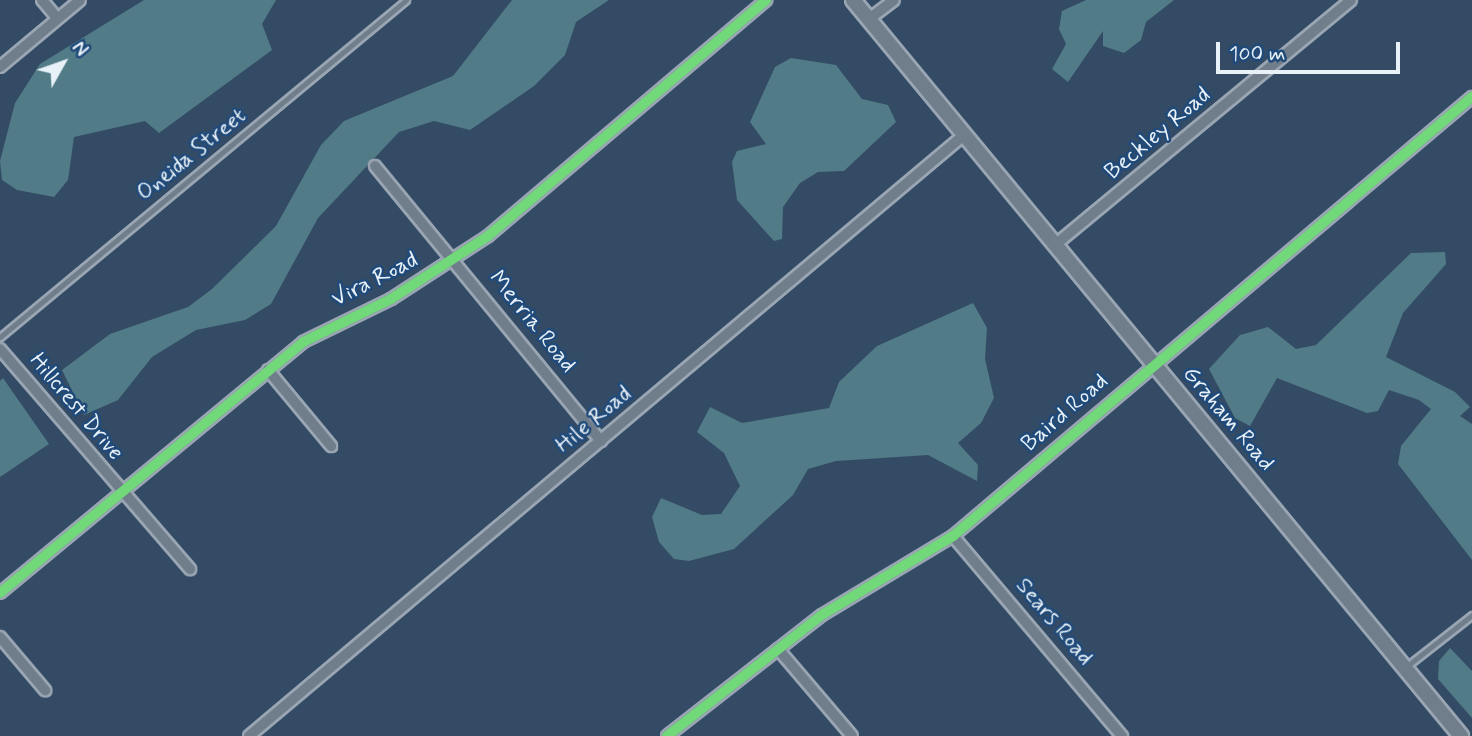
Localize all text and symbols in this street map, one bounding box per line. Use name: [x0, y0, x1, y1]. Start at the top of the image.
north arrow: [28, 28, 98, 98]
scale bar: [1220, 28, 1404, 72]
text: N: [66, 36, 93, 62]
text: 100 m: [1229, 40, 1285, 68]
street label: Beckley Road: [1100, 82, 1216, 186]
street label: Oneida Street: [130, 101, 254, 209]
street label: Vira Road: [328, 247, 422, 313]
street label: Merria Road: [483, 265, 581, 379]
street label: Hillcrest Drive: [23, 348, 129, 466]
street label: Graham Road: [1176, 361, 1280, 477]
street label: Baird Road: [1016, 368, 1114, 458]
street label: Hile Road: [551, 381, 637, 459]
street label: Sears Road: [1009, 572, 1099, 672]

